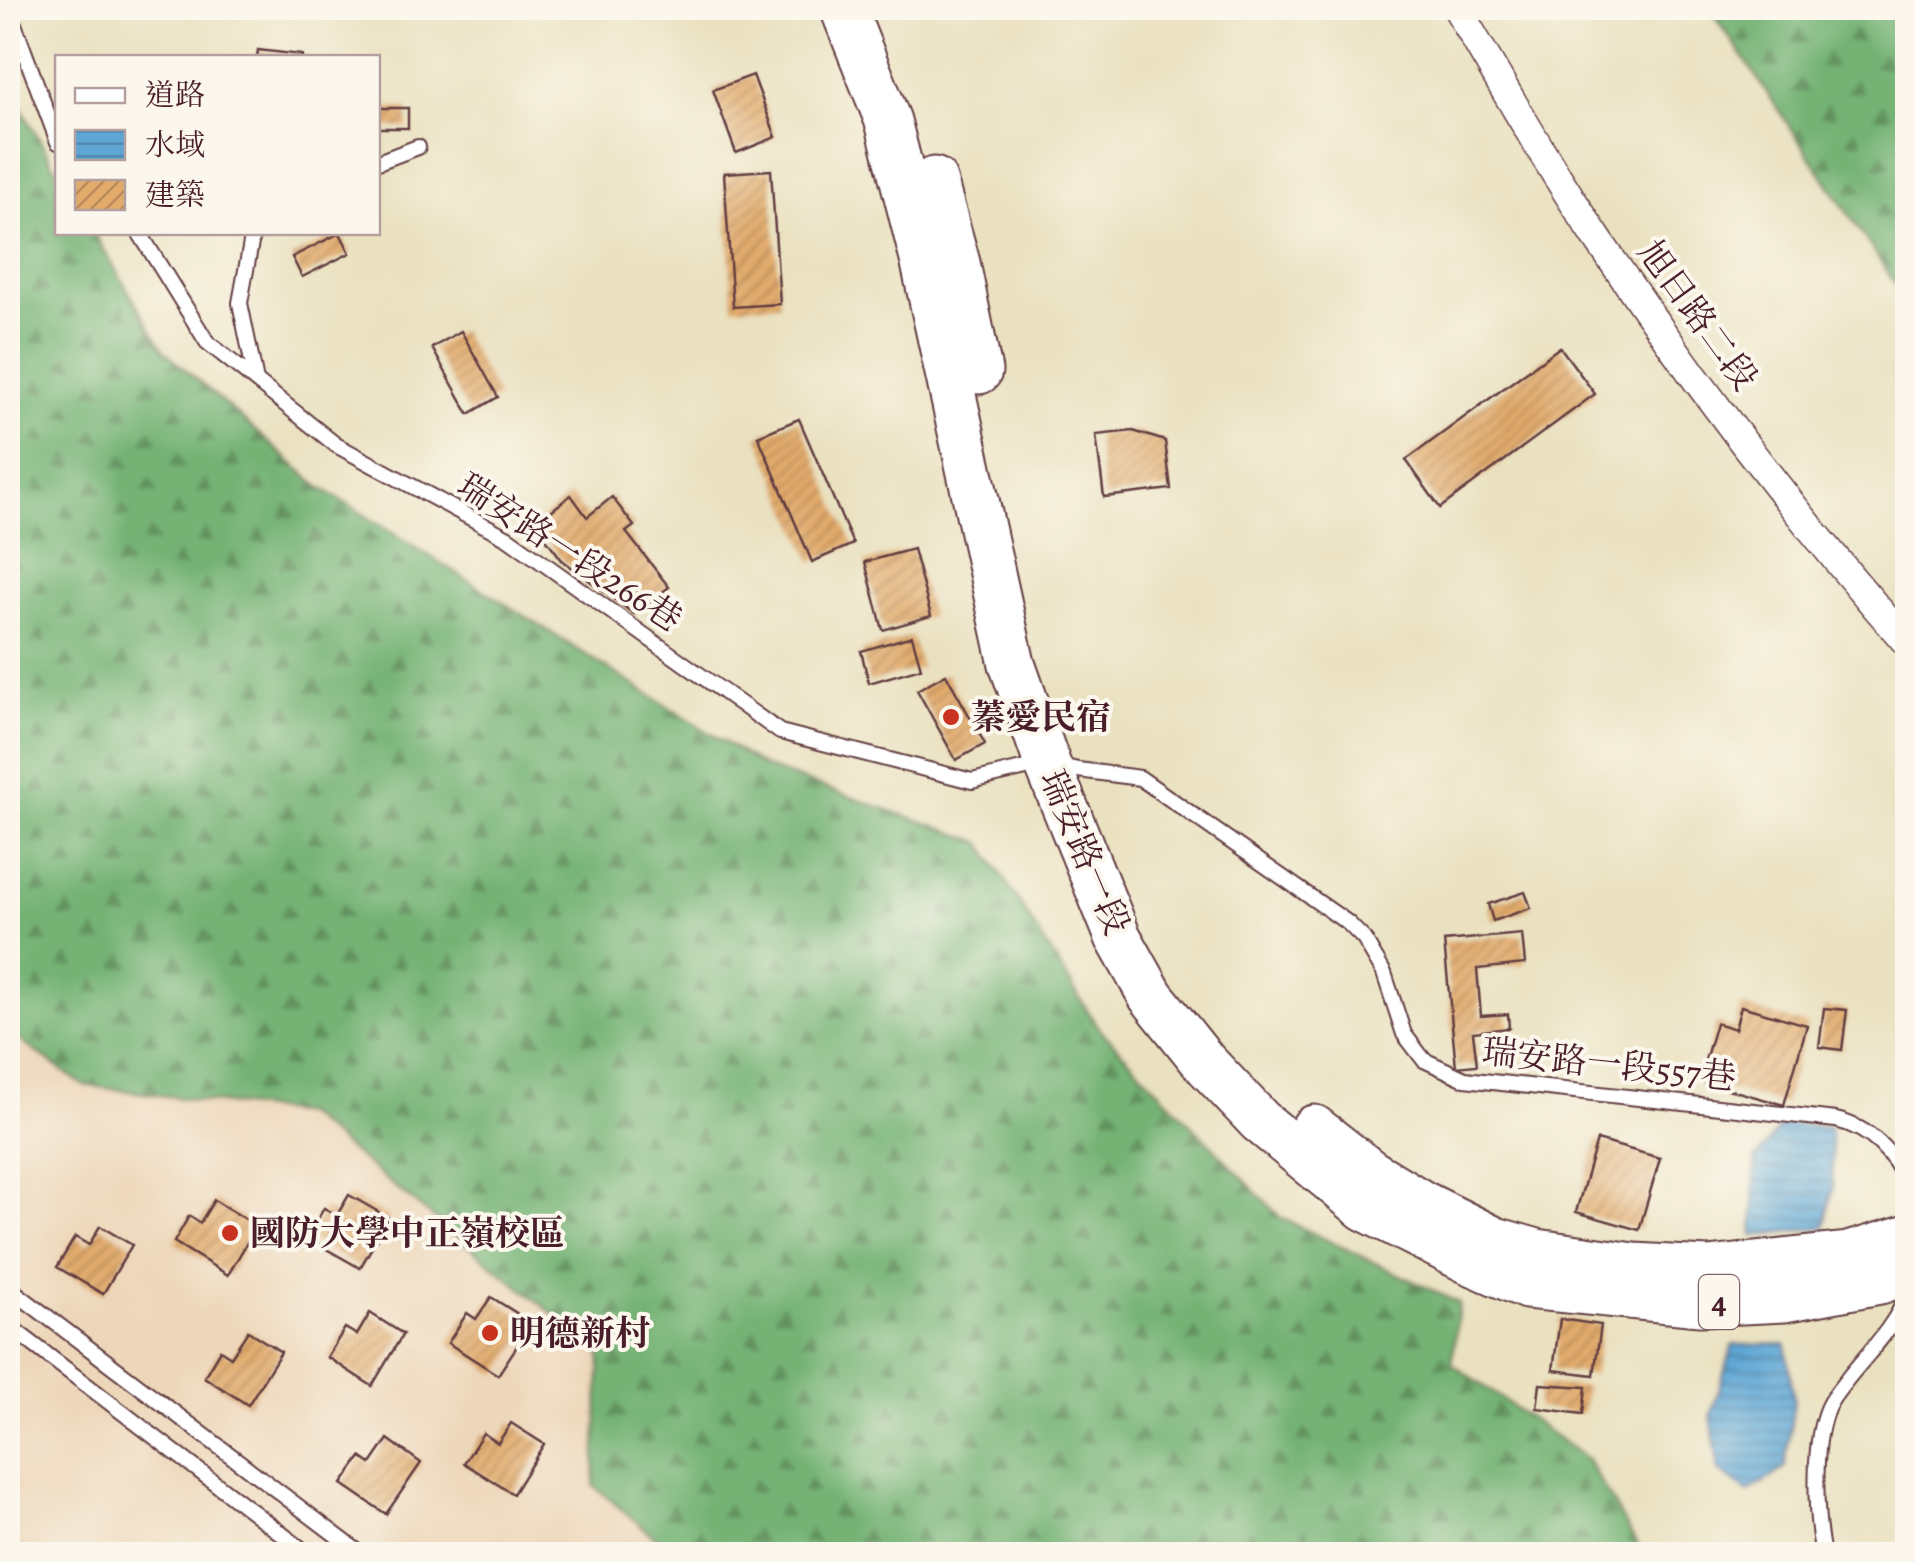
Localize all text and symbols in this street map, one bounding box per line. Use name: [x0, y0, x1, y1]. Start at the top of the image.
legend: [55, 55, 380, 235]
text: 道路: [145, 75, 205, 115]
text: 水域: [145, 125, 205, 165]
text: 建築: [145, 175, 205, 215]
street label: 旭日路二段: [1627, 230, 1769, 400]
street label: 瑞安路一段266巷: [448, 461, 692, 643]
place label: 蓁愛民宿: [971, 693, 1111, 741]
marker: 蓁愛民宿: [940, 706, 962, 728]
street label: 瑞安路一段: [1029, 762, 1141, 942]
street label: 瑞安路一段557巷: [1480, 1027, 1738, 1101]
place label: 國防大學中正嶺校區: [250, 1209, 565, 1257]
marker: 國防大學中正嶺校區: [219, 1222, 241, 1244]
road number: 4: [1699, 1275, 1739, 1329]
place label: 明德新村: [510, 1309, 650, 1357]
marker: 明德新村: [479, 1322, 501, 1344]

